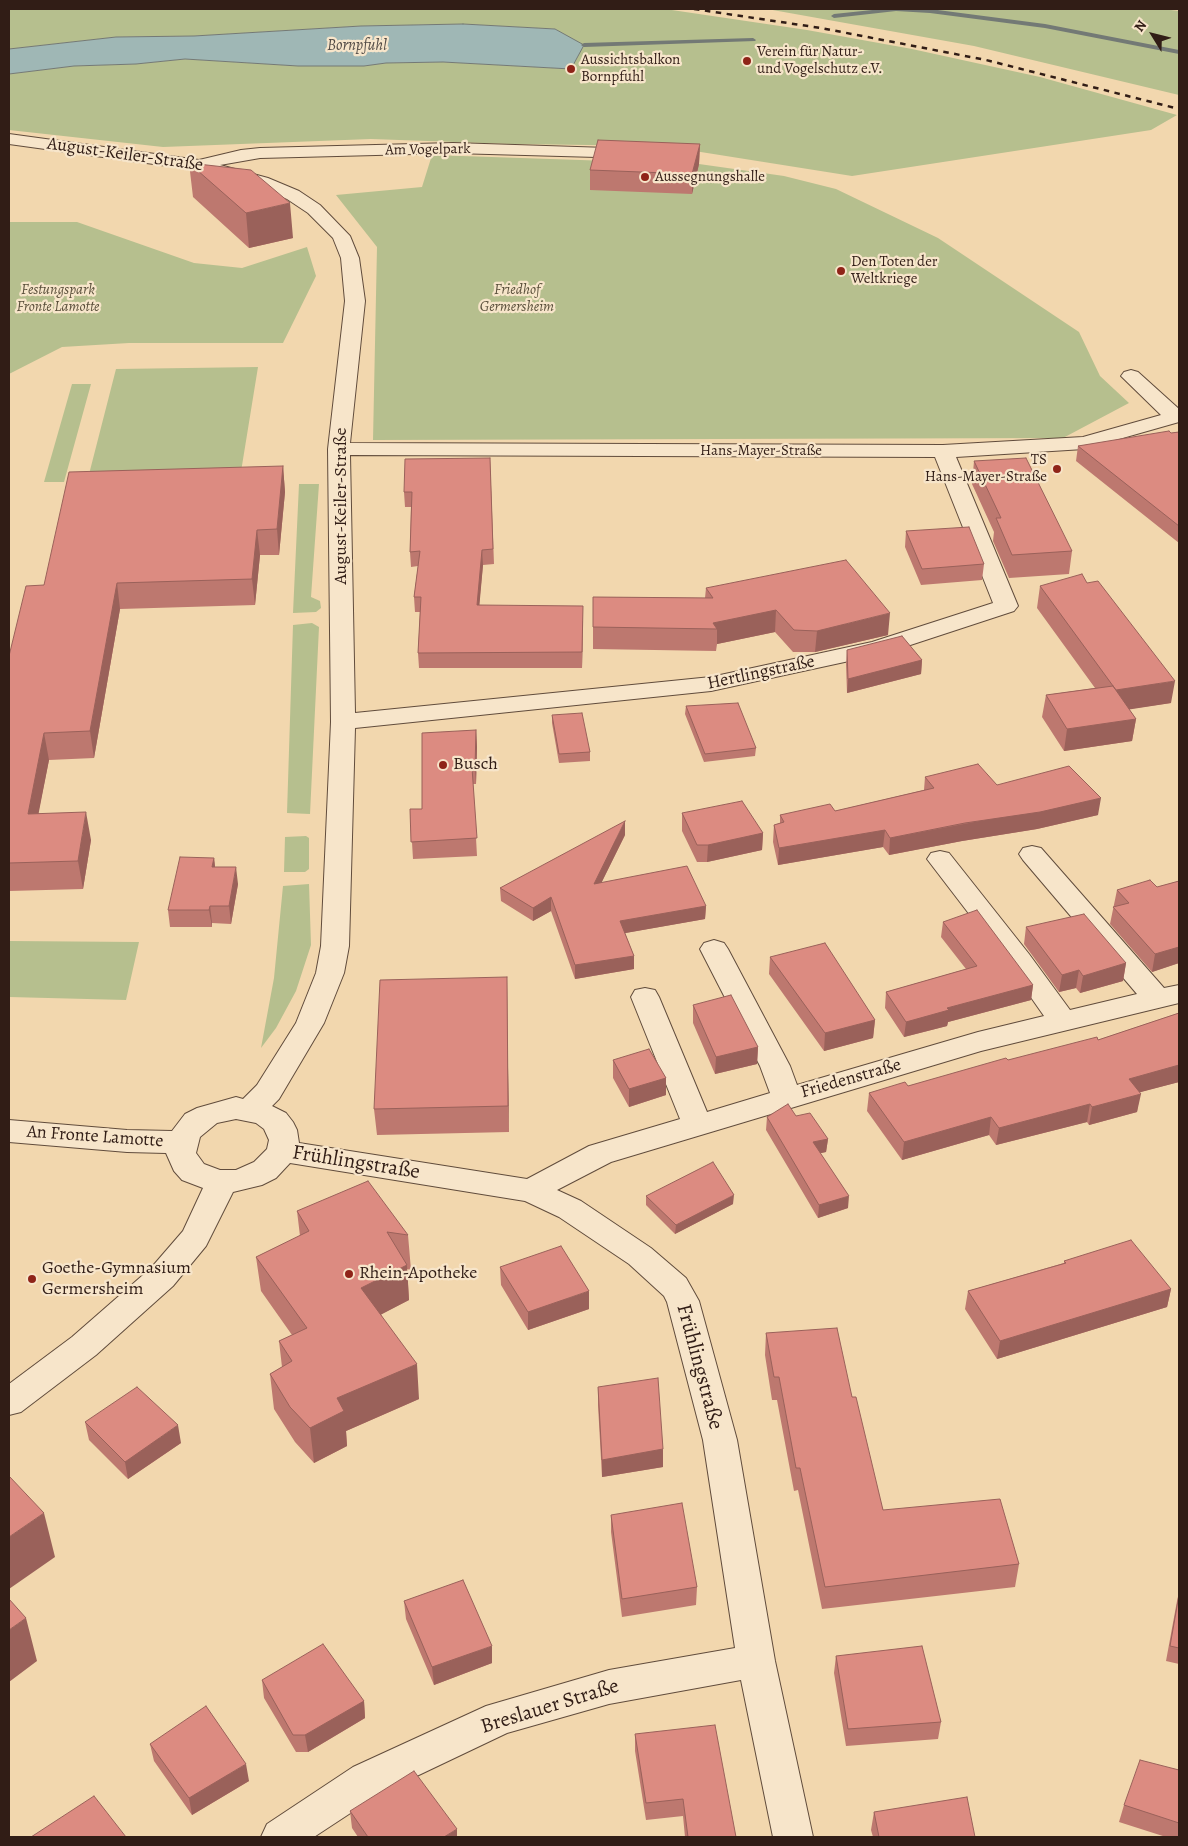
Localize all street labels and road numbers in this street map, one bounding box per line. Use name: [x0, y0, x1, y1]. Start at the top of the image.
street label: August-Keiler-Straße: [46, 133, 204, 177]
street label: Am Vogelpark: [385, 140, 471, 160]
street label: August-Keiler-Straße: [331, 427, 353, 585]
street label: Hans-Mayer-Straße: [700, 442, 822, 460]
street label: Hertlingstraße: [705, 651, 817, 695]
street label: Friedenstraße: [798, 1054, 904, 1104]
street label: An Fronte Lamotte: [26, 1121, 164, 1153]
street label: Frühlingstraße: [290, 1140, 422, 1186]
street label: Frühlingstraße: [670, 1302, 728, 1432]
street label: Breslauer Straße: [478, 1674, 622, 1740]

